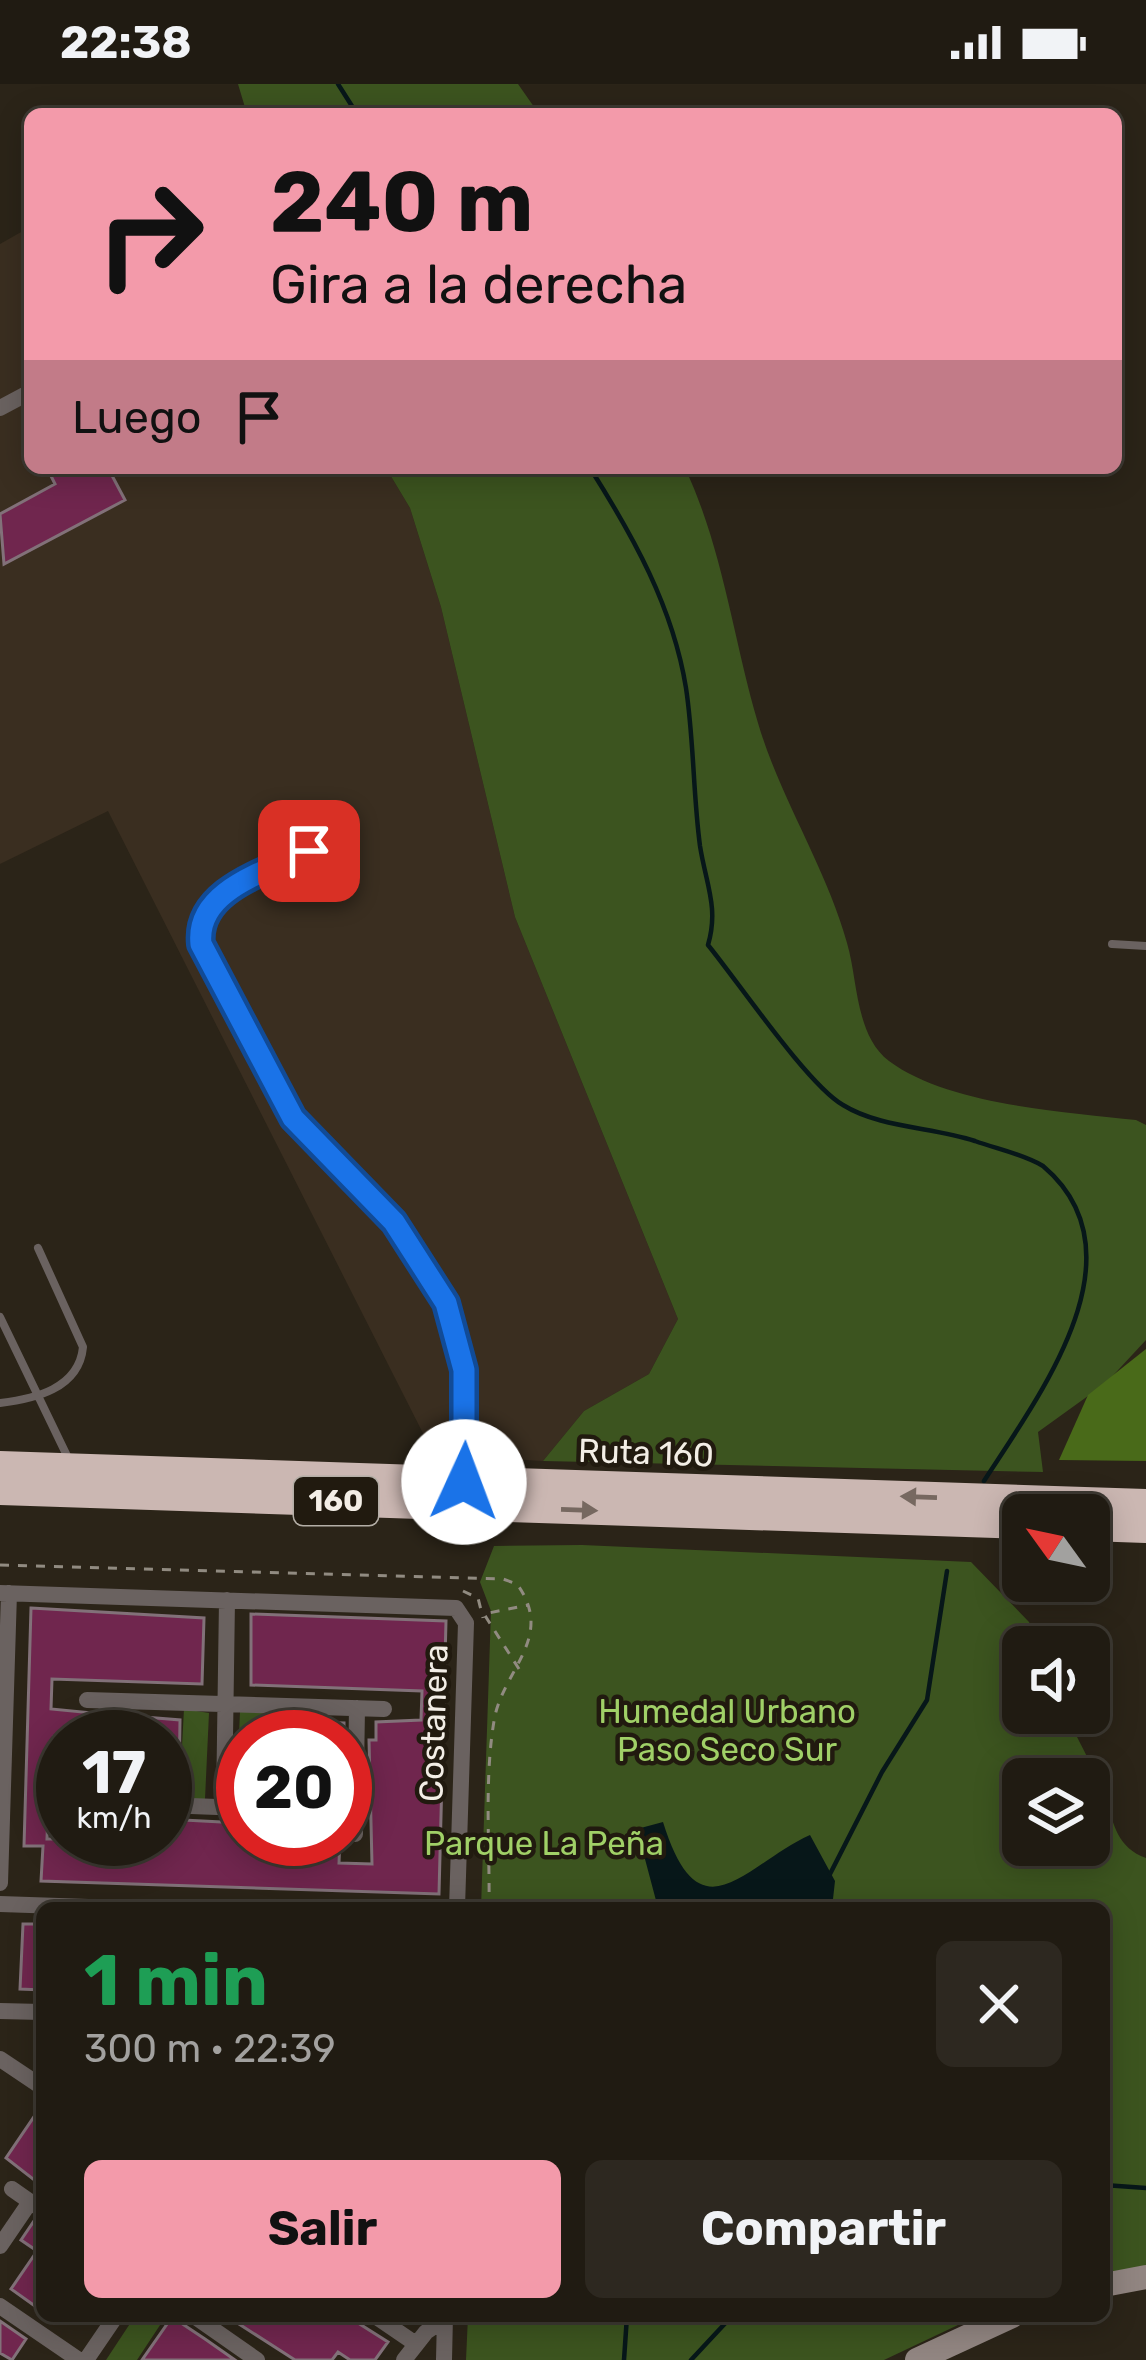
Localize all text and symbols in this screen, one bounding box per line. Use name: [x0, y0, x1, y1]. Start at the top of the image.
text: 22:38: [60, 16, 192, 69]
text: 240 m: [270, 152, 534, 252]
icon: right: [72, 156, 228, 312]
text: Gira a la derecha: [270, 253, 687, 317]
icon: arrive: [226, 384, 292, 450]
text: Luego: [72, 391, 202, 444]
pin: [258, 800, 360, 902]
icon: arrive: [276, 818, 342, 884]
position arrow: [401, 1419, 527, 1545]
street label: Ruta 160: [578, 1431, 714, 1474]
road number: 160: [294, 1477, 378, 1525]
one-way arrow: [899, 1487, 937, 1506]
north arrow: [1002, 1494, 1110, 1602]
map controls: [1002, 1494, 1110, 1866]
one-way arrow: [561, 1501, 599, 1520]
button: sound: [1002, 1626, 1110, 1734]
street label: Costanera: [411, 1643, 456, 1803]
park label: Humedal Urbano Paso Seco Sur: [598, 1692, 856, 1769]
speed limit sign: 20: [216, 1710, 372, 1866]
text: 17: [82, 1737, 146, 1808]
button: layers: [1002, 1758, 1110, 1866]
text: km/h: [77, 1800, 151, 1836]
park label: Parque La Peña: [424, 1824, 664, 1863]
text: 1 min: [84, 1938, 268, 2023]
button: close: [936, 1941, 1062, 2067]
text: 300 m · 22:39: [84, 2026, 336, 2072]
button: Salir: [84, 2160, 561, 2298]
button: Compartir: [585, 2160, 1062, 2298]

